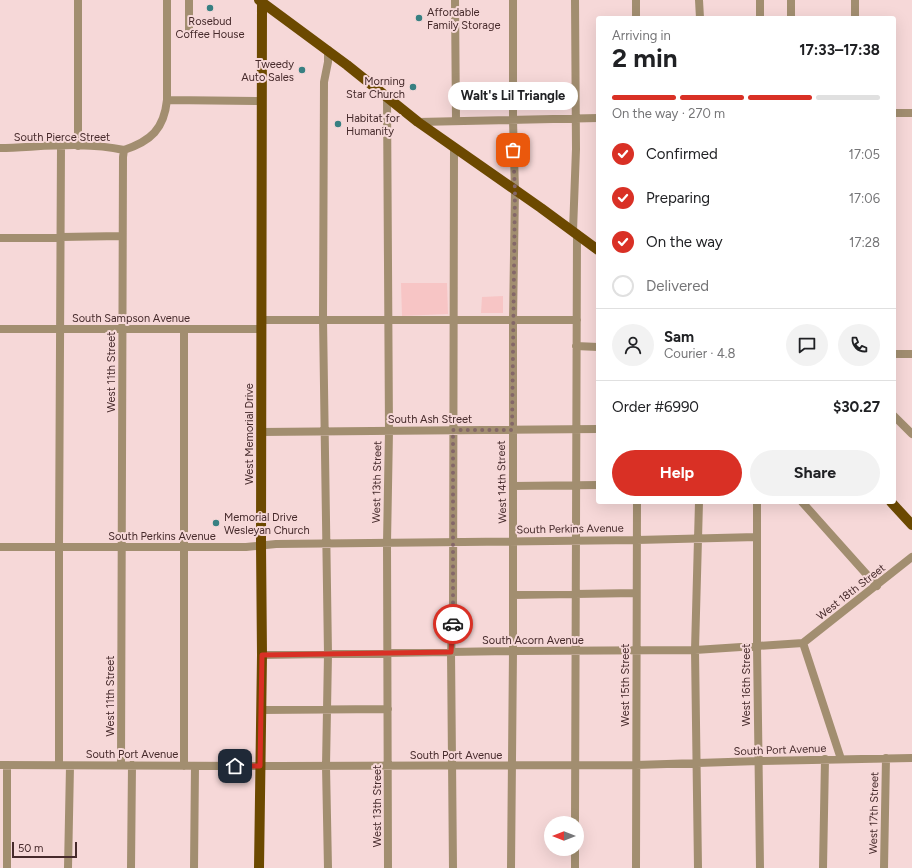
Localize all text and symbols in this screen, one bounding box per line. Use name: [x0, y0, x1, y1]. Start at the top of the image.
marker: Rosebud Coffee House: [205, 3, 215, 13]
place label: Affordable Family Storage: [427, 6, 500, 32]
marker: Affordable Family Storage: [414, 13, 424, 23]
place label: Rosebud Coffee House: [175, 15, 245, 41]
text: Arriving in: [612, 28, 671, 43]
text: 17:33–17:38: [799, 41, 880, 59]
text: 2 min: [612, 42, 678, 74]
place label: Tweedy Auto Sales: [241, 58, 294, 84]
marker: Tweedy Auto Sales: [297, 65, 307, 75]
place label: Morning Star Church: [346, 75, 405, 101]
marker: Morning Star Church: [408, 82, 418, 92]
callout: Walt's Lil Triangle: [448, 82, 578, 110]
text: Walt's Lil Triangle: [461, 88, 565, 103]
text: On the way · 270 m: [612, 106, 725, 121]
place label: Habitat for Humanity: [346, 112, 400, 138]
marker: Habitat for Humanity: [333, 119, 343, 129]
street label: South Pierce Street: [14, 131, 110, 144]
pin: [496, 133, 530, 167]
icon: bag: [502, 139, 524, 161]
icon: check: [612, 143, 634, 165]
text: Confirmed: [646, 145, 718, 163]
text: 17:05: [849, 147, 880, 162]
icon: check: [612, 187, 634, 209]
text: Preparing: [646, 189, 710, 207]
text: 17:06: [849, 191, 880, 206]
icon: check: [612, 231, 634, 253]
text: On the way: [646, 233, 723, 251]
text: 17:28: [849, 235, 880, 250]
text: Delivered: [646, 277, 709, 295]
street label: South Sampson Avenue: [72, 312, 190, 325]
button: person: [612, 324, 654, 366]
button: chat: [786, 324, 828, 366]
button: phone: [838, 324, 880, 366]
text: Sam: [664, 328, 694, 346]
street label: West 11th Street: [105, 331, 118, 413]
text: Courier · 4.8: [664, 346, 736, 361]
street label: West Memorial Drive: [243, 383, 256, 485]
text: Order #6990: [612, 398, 699, 416]
text: $30.27: [833, 398, 880, 416]
street label: South Ash Street: [388, 413, 472, 426]
street label: West 14th Street: [495, 440, 509, 524]
street label: West 13th Street: [370, 441, 384, 523]
button: Help: [612, 450, 742, 496]
button: Share: [750, 450, 880, 496]
place label: Memorial Drive Wesleyan Church: [224, 511, 310, 537]
marker: Memorial Drive Wesleyan Church: [211, 518, 221, 528]
street label: South Perkins Avenue: [516, 522, 624, 536]
street label: South Perkins Avenue: [108, 530, 216, 543]
street label: West 18th Street: [814, 561, 888, 623]
courier: [433, 604, 473, 644]
icon: car: [442, 613, 464, 635]
street label: South Acorn Avenue: [482, 634, 584, 647]
street label: West 15th Street: [619, 644, 632, 726]
street label: West 16th Street: [740, 644, 753, 726]
street label: West 11th Street: [104, 655, 117, 737]
street label: South Port Avenue: [733, 742, 827, 758]
street label: South Port Avenue: [86, 748, 178, 761]
pin: [218, 749, 252, 783]
street label: South Port Avenue: [410, 749, 502, 762]
icon: home: [224, 755, 246, 777]
street label: West 13th Street: [371, 765, 384, 847]
street label: West 17th Street: [867, 772, 881, 854]
north arrow: [544, 816, 584, 856]
map controls: [544, 816, 584, 856]
scale bar: [12, 840, 77, 859]
text: 50 m: [18, 842, 43, 855]

